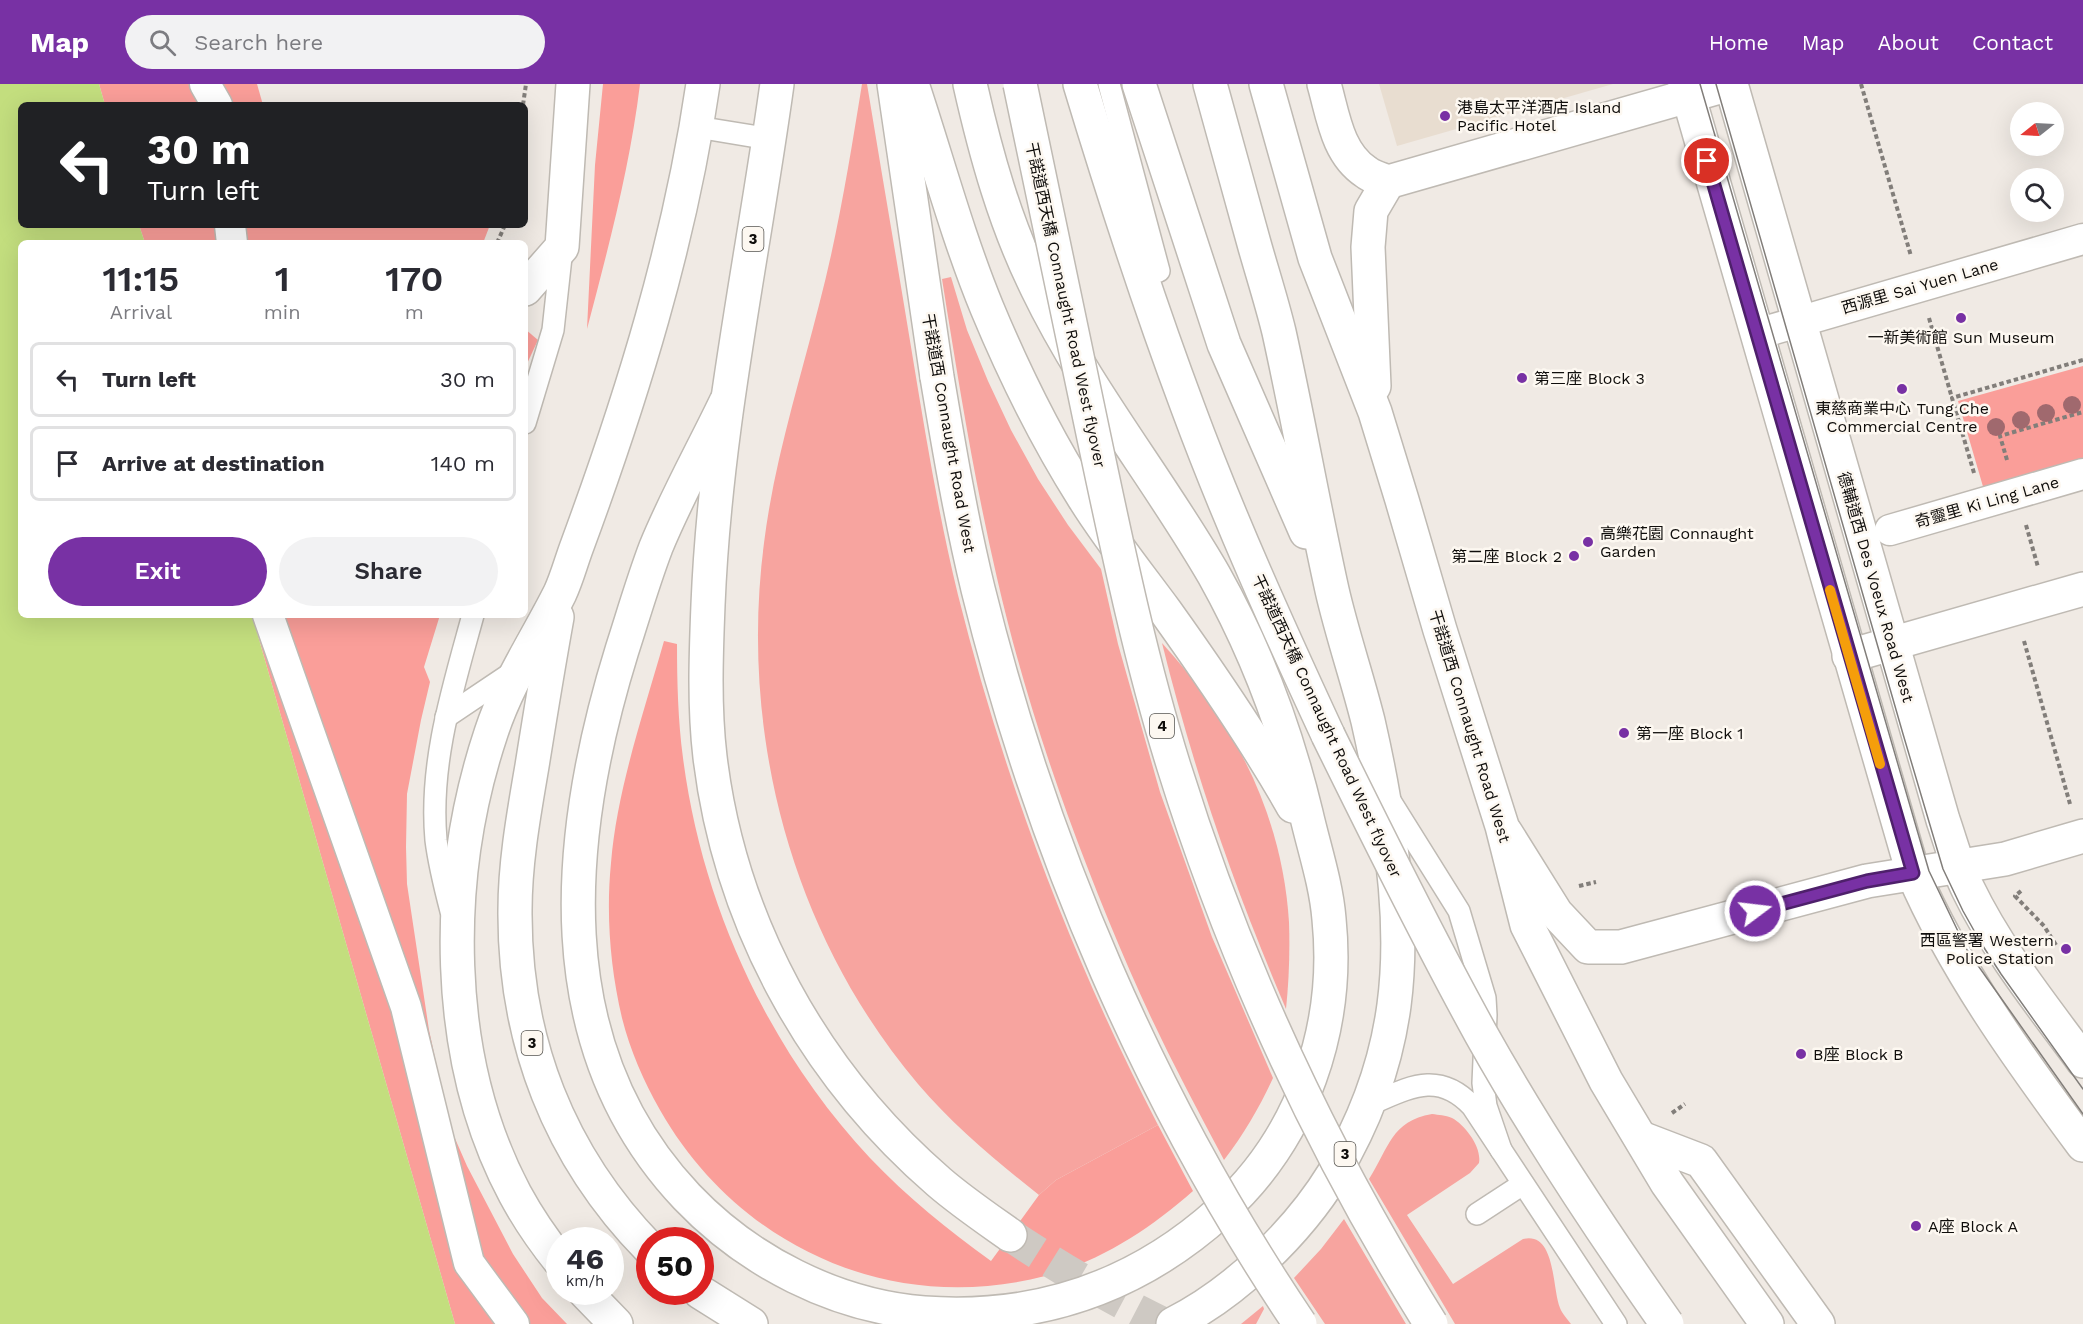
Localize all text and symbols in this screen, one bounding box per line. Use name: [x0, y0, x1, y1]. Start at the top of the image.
search box: [125, 15, 545, 69]
text: Map: [30, 26, 89, 59]
icon: search: [146, 26, 179, 59]
text: Search here: [194, 30, 323, 55]
text: Home: [1709, 30, 1769, 55]
text: Map: [1802, 30, 1845, 55]
text: About: [1878, 30, 1939, 55]
text: Contact: [1972, 30, 2053, 55]
place label: 港島太平洋酒店 Island Pacific Hotel: [1457, 98, 1621, 135]
north arrow: [2010, 102, 2064, 156]
map controls: [2010, 102, 2064, 222]
marker: 港島太平洋酒店 Island Pacific Hotel: [1438, 109, 1452, 123]
text: 30 m: [147, 125, 251, 174]
icon: left: [48, 126, 126, 204]
pin: [1681, 135, 1732, 186]
street label: 干諾道西天橋 Connaught Road West flyover: [1022, 140, 1110, 470]
icon: arrive: [1690, 144, 1723, 177]
button: search: [2010, 168, 2064, 222]
text: Turn left: [147, 175, 259, 207]
road number: 3: [742, 227, 764, 251]
street label: 西源里 Sai Yuen Lane: [1839, 255, 2001, 317]
text: 11:15: [103, 258, 179, 300]
text: 1: [275, 258, 290, 300]
text: 170: [385, 258, 443, 300]
text: Arrival: [110, 300, 172, 324]
text: min: [264, 300, 301, 324]
text: m: [405, 300, 424, 324]
marker: 一新美術館 Sun Museum: [1954, 311, 1968, 325]
street label: 干諾道西 Connaught Road West: [919, 312, 979, 554]
place label: 一新美術館 Sun Museum: [1867, 328, 2055, 347]
icon: left: [51, 363, 84, 396]
text: Turn left: [102, 367, 196, 392]
text: 30 m: [440, 367, 495, 392]
place label: 第三座 Block 3: [1534, 369, 1645, 388]
marker: 第三座 Block 3: [1515, 371, 1529, 385]
marker: 東慈商業中心 Tung Che Commercial Centre: [1895, 382, 1909, 396]
place label: 東慈商業中心 Tung Che Commercial Centre: [1815, 399, 1989, 436]
icon: arrive: [51, 447, 84, 480]
text: Arrive at destination: [102, 451, 325, 476]
text: 140 m: [431, 451, 495, 476]
street label: 德輔道西 Des Voeux Road West: [1834, 470, 1918, 705]
street label: 奇靈里 Ki Ling Lane: [1913, 472, 2061, 532]
place label: 高樂花園 Connaught Garden: [1600, 524, 1754, 561]
marker: 高樂花園 Connaught Garden: [1581, 535, 1595, 549]
button: Exit: [48, 537, 267, 606]
button: Share: [279, 537, 498, 606]
place label: 第二座 Block 2: [1451, 547, 1562, 566]
marker: 第二座 Block 2: [1567, 549, 1581, 563]
street label: 干諾道西天橋 Connaught Road West flyover: [1248, 571, 1406, 881]
street label: 干諾道西 Connaught Road West: [1425, 607, 1515, 845]
road number: 4: [1150, 714, 1174, 738]
place label: 第一座 Block 1: [1636, 724, 1743, 743]
marker: 第一座 Block 1: [1617, 726, 1631, 740]
position arrow: [1723, 879, 1787, 943]
place label: 西區警署 Western Police Station: [1920, 931, 2054, 968]
marker: 西區警署 Western Police Station: [2059, 942, 2073, 956]
road number: 3: [522, 1031, 542, 1055]
place label: B座 Block B: [1813, 1045, 1903, 1064]
marker: B座 Block B: [1794, 1047, 1808, 1061]
road number: 3: [1334, 1142, 1356, 1166]
place label: A座 Block A: [1928, 1217, 2018, 1236]
marker: A座 Block A: [1909, 1219, 1923, 1233]
speed limit sign: 50: [636, 1227, 714, 1305]
text: 46: [566, 1241, 604, 1276]
text: km/h: [566, 1272, 604, 1290]

